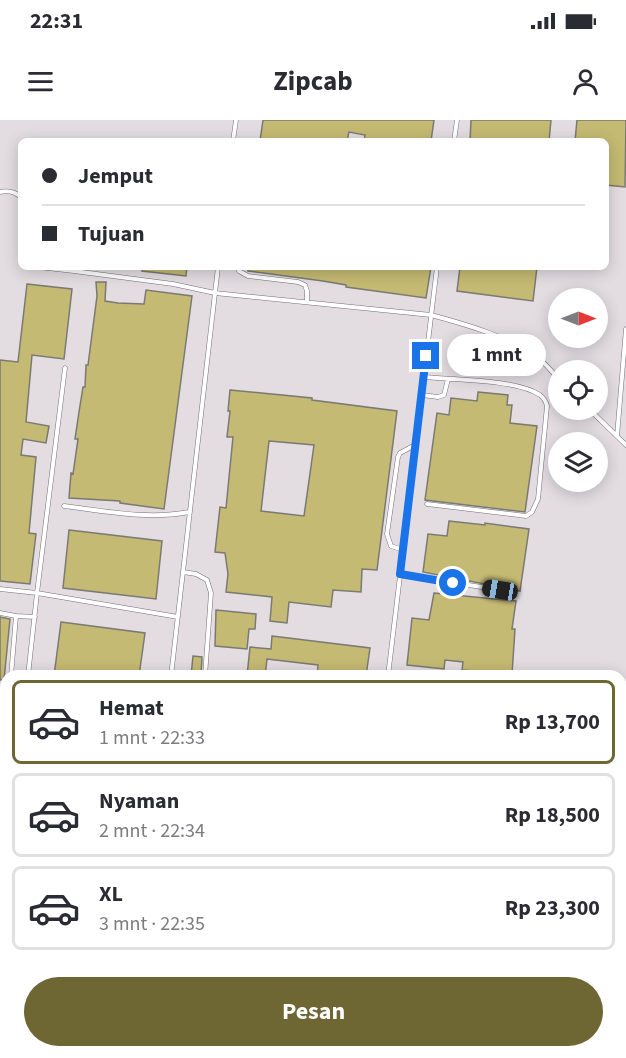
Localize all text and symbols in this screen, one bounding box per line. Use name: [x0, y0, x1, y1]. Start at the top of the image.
text: 22:31: [30, 5, 83, 37]
text: Zipcab: [273, 62, 353, 101]
icon: menu: [24, 65, 57, 98]
icon: person: [569, 65, 602, 98]
text: Jemput: [78, 160, 153, 192]
text: Tujuan: [78, 218, 145, 250]
north arrow: [548, 288, 608, 348]
map controls: [548, 288, 608, 492]
callout: 1 mnt: [447, 335, 546, 377]
text: 1 mnt: [471, 341, 522, 369]
route end: [412, 342, 439, 369]
button: locate: [548, 360, 608, 420]
button: layers: [548, 432, 608, 492]
route start: [439, 569, 466, 596]
car: [481, 578, 519, 602]
text: Hemat: [99, 692, 164, 724]
icon: car: [27, 695, 81, 749]
text: Rp 13,700: [505, 706, 600, 738]
text: 1 mnt · 22:33: [99, 724, 205, 752]
text: Nyaman: [99, 785, 179, 817]
icon: car: [27, 788, 81, 842]
text: Rp 18,500: [505, 799, 600, 831]
text: 2 mnt · 22:34: [99, 817, 205, 845]
text: XL: [99, 878, 123, 910]
icon: car: [27, 881, 81, 935]
text: Rp 23,300: [505, 892, 600, 924]
text: 3 mnt · 22:35: [99, 910, 205, 938]
button: Pesan: [24, 977, 603, 1046]

